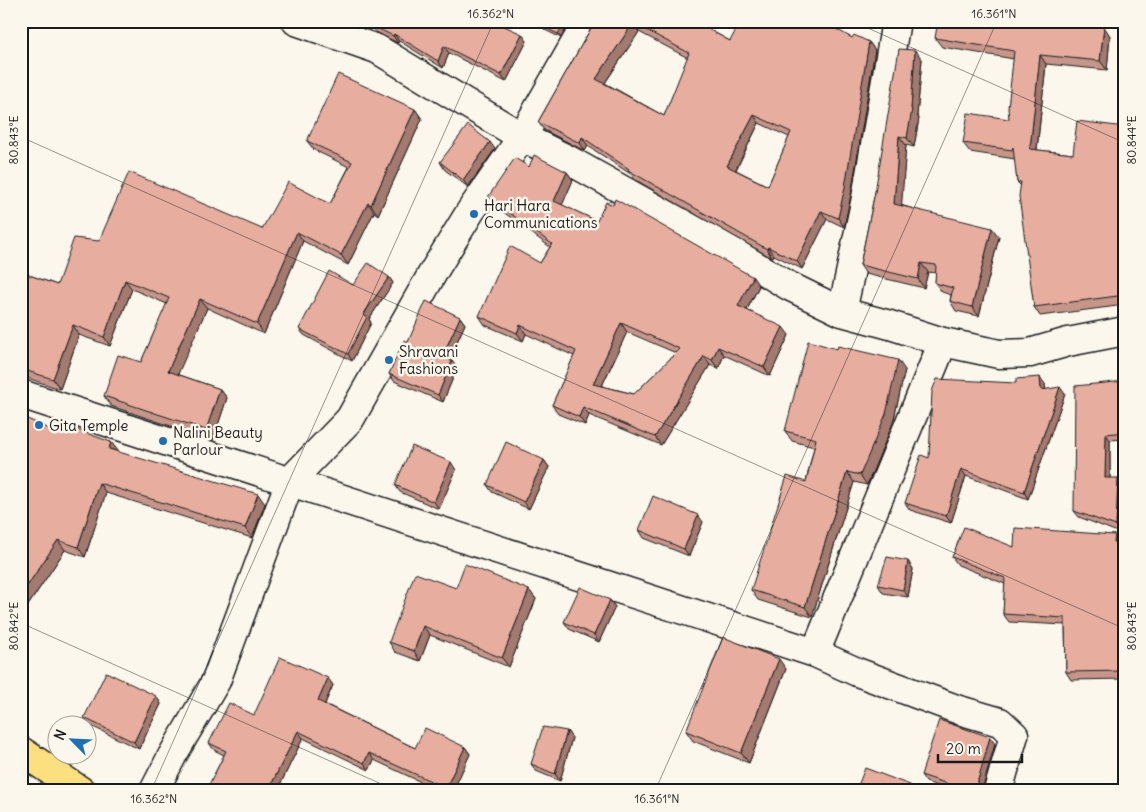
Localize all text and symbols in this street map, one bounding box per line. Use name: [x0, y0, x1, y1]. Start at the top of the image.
text: 16.362°N: [468, 6, 514, 21]
text: 16.361°N: [972, 6, 1016, 21]
text: 80.843°E: [6, 115, 21, 165]
text: 80.844°E: [1124, 115, 1139, 165]
place label: Hari Hara Communications: [484, 196, 598, 232]
marker: Hari Hara Communications: [468, 208, 480, 220]
place label: Shravani Fashions: [399, 342, 458, 378]
marker: Shravani Fashions: [383, 354, 395, 366]
place label: Gita Temple: [49, 416, 128, 435]
marker: Gita Temple: [33, 419, 45, 431]
place label: Nalini Beauty Parlour: [173, 423, 263, 459]
marker: Nalini Beauty Parlour: [157, 435, 169, 447]
text: 80.843°E: [1124, 601, 1139, 651]
text: 80.842°E: [6, 602, 21, 650]
north arrow: [48, 714, 98, 764]
text: N: [50, 727, 70, 743]
scale bar: [938, 732, 1022, 764]
text: 20 m: [946, 739, 981, 758]
text: 16.362°N: [131, 791, 177, 806]
text: 16.361°N: [635, 791, 679, 806]

